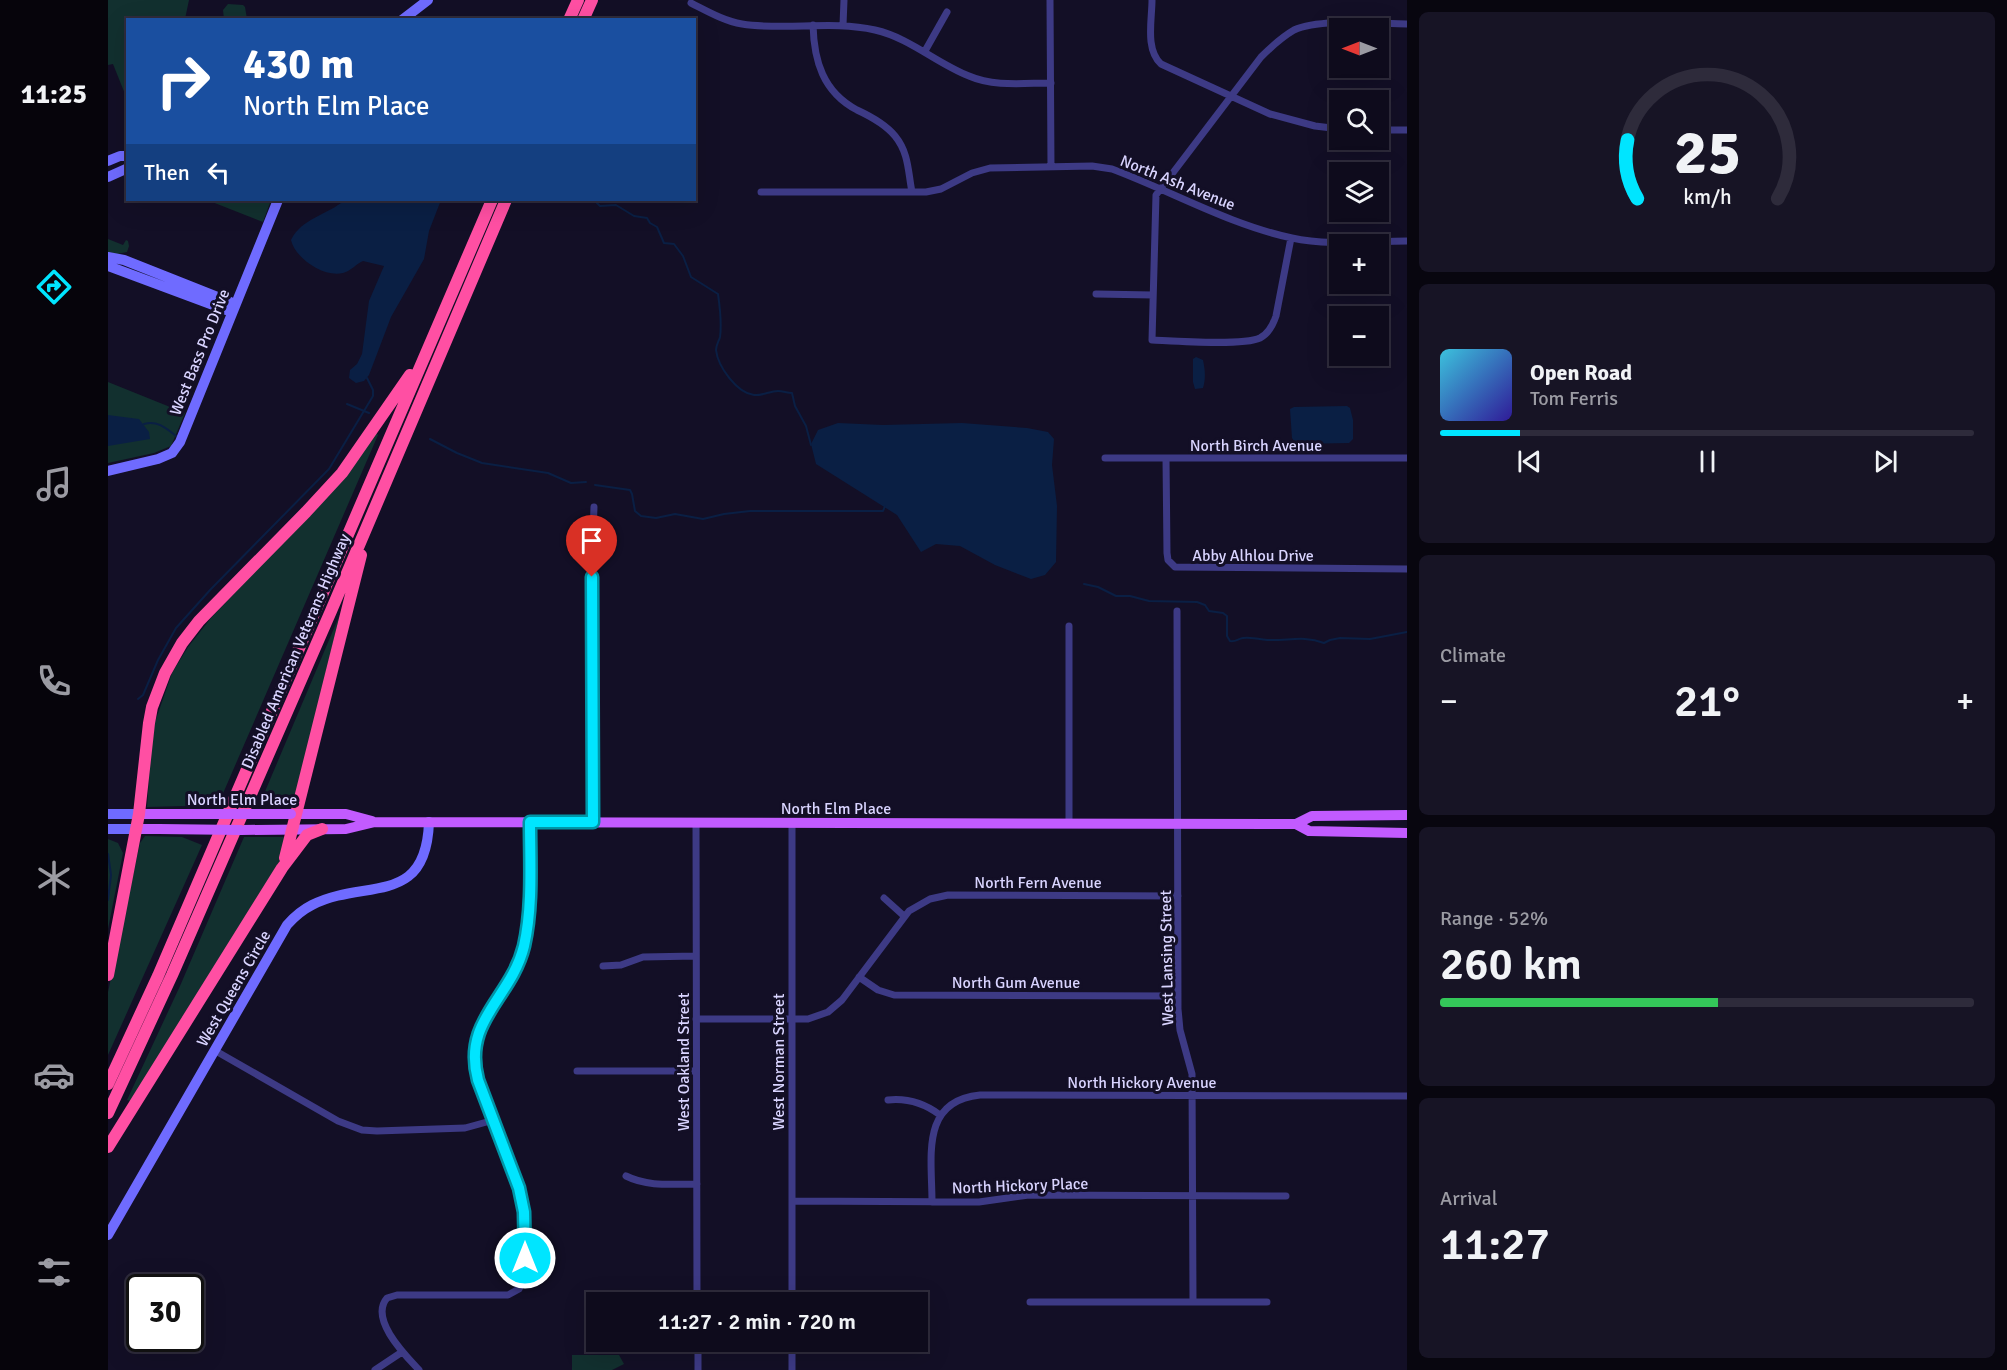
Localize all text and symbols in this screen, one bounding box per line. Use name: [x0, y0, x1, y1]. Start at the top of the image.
north arrow: [1329, 18, 1389, 78]
map controls: [1329, 18, 1389, 366]
text: 430 m: [243, 39, 354, 90]
icon: right: [144, 42, 222, 120]
text: 11:25: [21, 78, 87, 111]
text: North Elm Place: [243, 90, 430, 123]
button: search: [1329, 90, 1389, 150]
text: 25: [1673, 114, 1741, 191]
street label: North Ash Avenue: [1117, 151, 1238, 215]
icon: left: [202, 156, 235, 189]
text: Then: [144, 159, 190, 186]
button: layers: [1329, 162, 1389, 222]
text: km/h: [1683, 184, 1731, 210]
button: +: [1329, 234, 1389, 294]
icon: directions: [33, 266, 75, 308]
street label: West Bass Pro Drive: [165, 286, 234, 418]
button: −: [1329, 306, 1389, 366]
text: Open Road: [1530, 359, 1632, 386]
text: Tom Ferris: [1530, 386, 1618, 411]
street label: North Birch Avenue: [1190, 436, 1322, 456]
icon: previous: [1513, 445, 1546, 478]
icon: pause: [1691, 445, 1724, 478]
icon: next: [1869, 445, 1902, 478]
icon: music: [33, 463, 75, 505]
pin: [566, 515, 617, 577]
icon: arrive: [575, 524, 608, 557]
street label: Disabled American Veterans Highway: [237, 530, 355, 772]
street label: Abby Alhlou Drive: [1192, 546, 1314, 566]
text: Climate: [1440, 643, 1506, 668]
icon: phone: [33, 660, 75, 702]
text: 21°: [1674, 674, 1740, 729]
text: −: [1440, 681, 1458, 722]
text: +: [1956, 681, 1974, 722]
street label: North Elm Place: [187, 790, 297, 810]
street label: North Elm Place: [781, 799, 891, 819]
icon: climate: [33, 857, 75, 899]
street label: North Fern Avenue: [974, 873, 1102, 893]
street label: West Lansing Street: [1156, 889, 1178, 1026]
text: Range · 52%: [1440, 906, 1548, 931]
street label: West Queens Circle: [192, 927, 275, 1050]
text: 260 km: [1440, 937, 1582, 992]
street label: North Gum Avenue: [952, 973, 1080, 993]
street label: West Oakland Street: [674, 992, 694, 1131]
street label: West Norman Street: [769, 993, 789, 1130]
icon: car: [33, 1054, 75, 1096]
street label: North Hickory Avenue: [1067, 1073, 1217, 1093]
street label: North Hickory Place: [951, 1174, 1089, 1198]
text: Arrival: [1440, 1186, 1498, 1211]
text: 11:27: [1440, 1217, 1550, 1272]
position arrow: [493, 1226, 557, 1290]
icon: filters: [33, 1251, 75, 1293]
speed limit sign: 30: [126, 1274, 204, 1352]
text: 11:27 · 2 min · 720 m: [658, 1308, 856, 1335]

